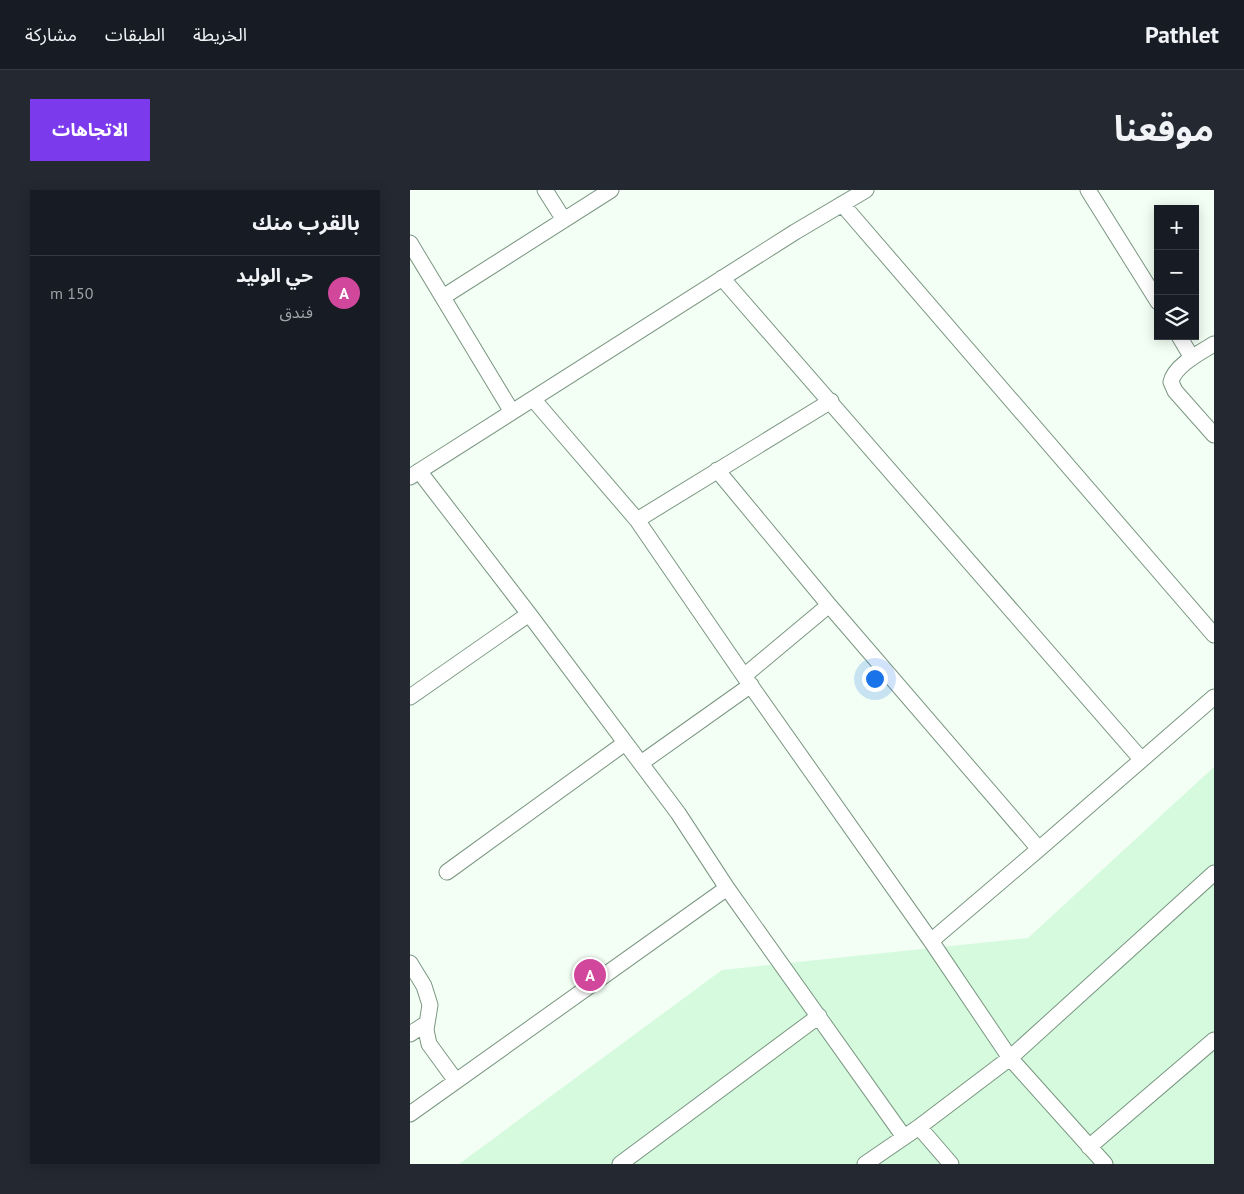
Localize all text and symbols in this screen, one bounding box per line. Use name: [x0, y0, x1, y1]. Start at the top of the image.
text: Pathlet: [1145, 19, 1219, 50]
text: مشاركة: [25, 23, 77, 46]
text: الطبقات: [105, 23, 165, 46]
text: الخريطة: [193, 23, 247, 46]
button: الاتجاهات: [30, 99, 150, 161]
text: موقعنا: [1114, 105, 1214, 151]
map controls: [1154, 205, 1199, 340]
button: +: [1154, 205, 1199, 250]
text: بالقرب منك: [252, 209, 360, 236]
button: −: [1154, 250, 1199, 295]
text: حي الوليد: [236, 263, 313, 287]
text: 150 m: [50, 283, 93, 303]
text: A: [339, 283, 349, 303]
button: layers: [1154, 295, 1199, 340]
text: فندق: [279, 302, 313, 322]
your location: [862, 666, 888, 692]
pin: A: [574, 956, 606, 994]

